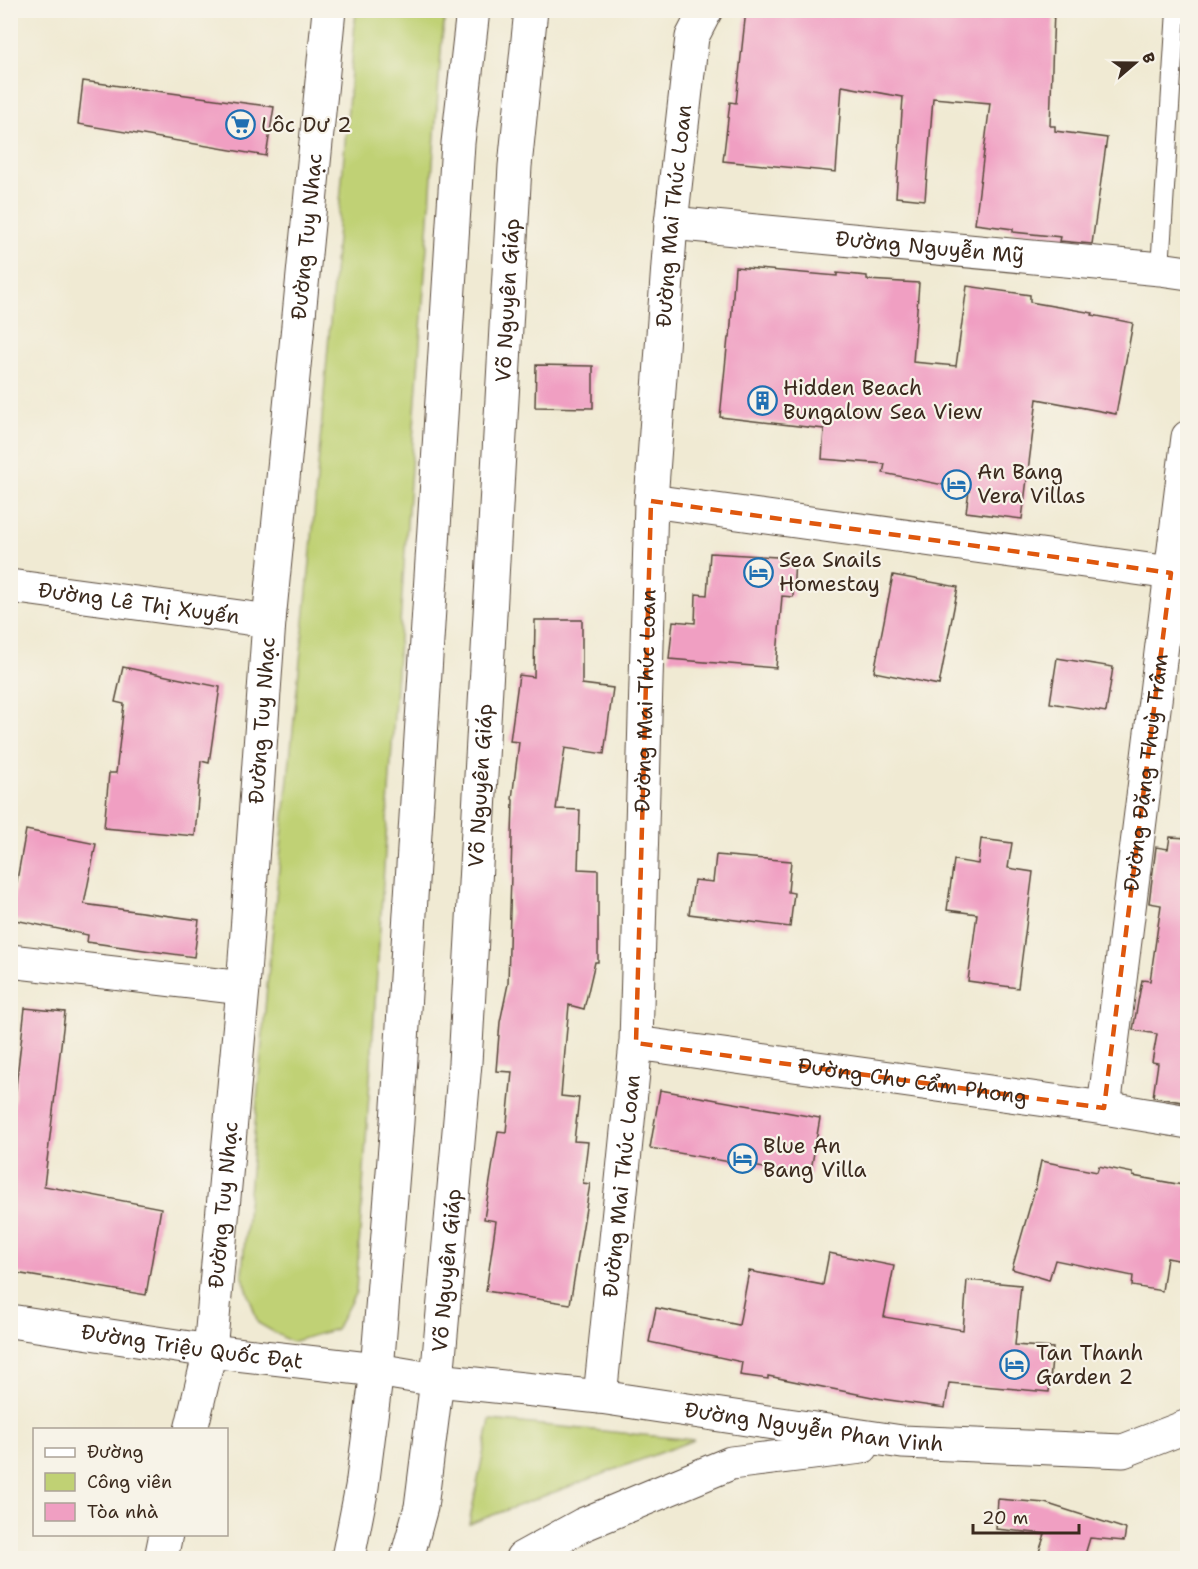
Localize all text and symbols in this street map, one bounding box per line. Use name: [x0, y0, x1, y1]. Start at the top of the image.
north arrow: [1105, 33, 1165, 93]
text: B: [1137, 50, 1160, 66]
street label: Đường Mai Thúc Loan: [650, 103, 698, 328]
supermarket icon: Lôc Dư 2: [224, 109, 256, 141]
place label: Lôc Dư 2: [261, 111, 352, 139]
street label: Đường Tuy Nhạc: [285, 152, 329, 321]
street label: Võ Nguyên Giáp: [489, 218, 526, 383]
street label: Đường Nguyễn Mỹ: [834, 225, 1026, 270]
place label: Hidden Beach Bungalow Sea View: [783, 374, 983, 426]
building icon: Hidden Beach Bungalow Sea View: [746, 384, 778, 416]
place label: An Bang Vera Villas: [977, 458, 1086, 510]
hotel icon: An Bang Vera Villas: [940, 468, 972, 500]
place label: Sea Snails Homestay: [779, 546, 882, 598]
hotel icon: Sea Snails Homestay: [742, 556, 774, 588]
street label: Đường Lê Thị Xuyến: [36, 576, 241, 631]
street label: Đường Mai Thúc Loan: [628, 589, 663, 813]
street label: Đường Tuy Nhạc: [242, 636, 282, 805]
street label: Đường Đặng Thuỳ Trâm: [1117, 652, 1175, 893]
street label: Võ Nguyên Giáp: [462, 703, 499, 868]
street label: Đường Chu Cẩm Phong: [796, 1052, 1029, 1111]
street label: Đường Mai Thúc Loan: [596, 1073, 647, 1299]
street label: Đường Tuy Nhạc: [202, 1120, 245, 1290]
place label: Blue An Bang Villa: [763, 1132, 867, 1184]
hotel icon: Blue An Bang Villa: [726, 1142, 758, 1174]
street label: Võ Nguyên Giáp: [426, 1187, 468, 1353]
street label: Đường Triệu Quốc Đạt: [79, 1318, 305, 1375]
place label: Tan Thanh Garden 2: [1036, 1339, 1143, 1391]
hotel icon: Tan Thanh Garden 2: [999, 1349, 1031, 1381]
street label: Đường Nguyễn Phan Vinh: [683, 1396, 944, 1458]
legend: [33, 1428, 228, 1536]
text: Đường: [87, 1440, 144, 1464]
text: Công viên: [87, 1470, 172, 1494]
scale bar: [973, 1497, 1080, 1535]
text: Tòa nhà: [87, 1500, 158, 1524]
text: 20 m: [982, 1506, 1028, 1530]

